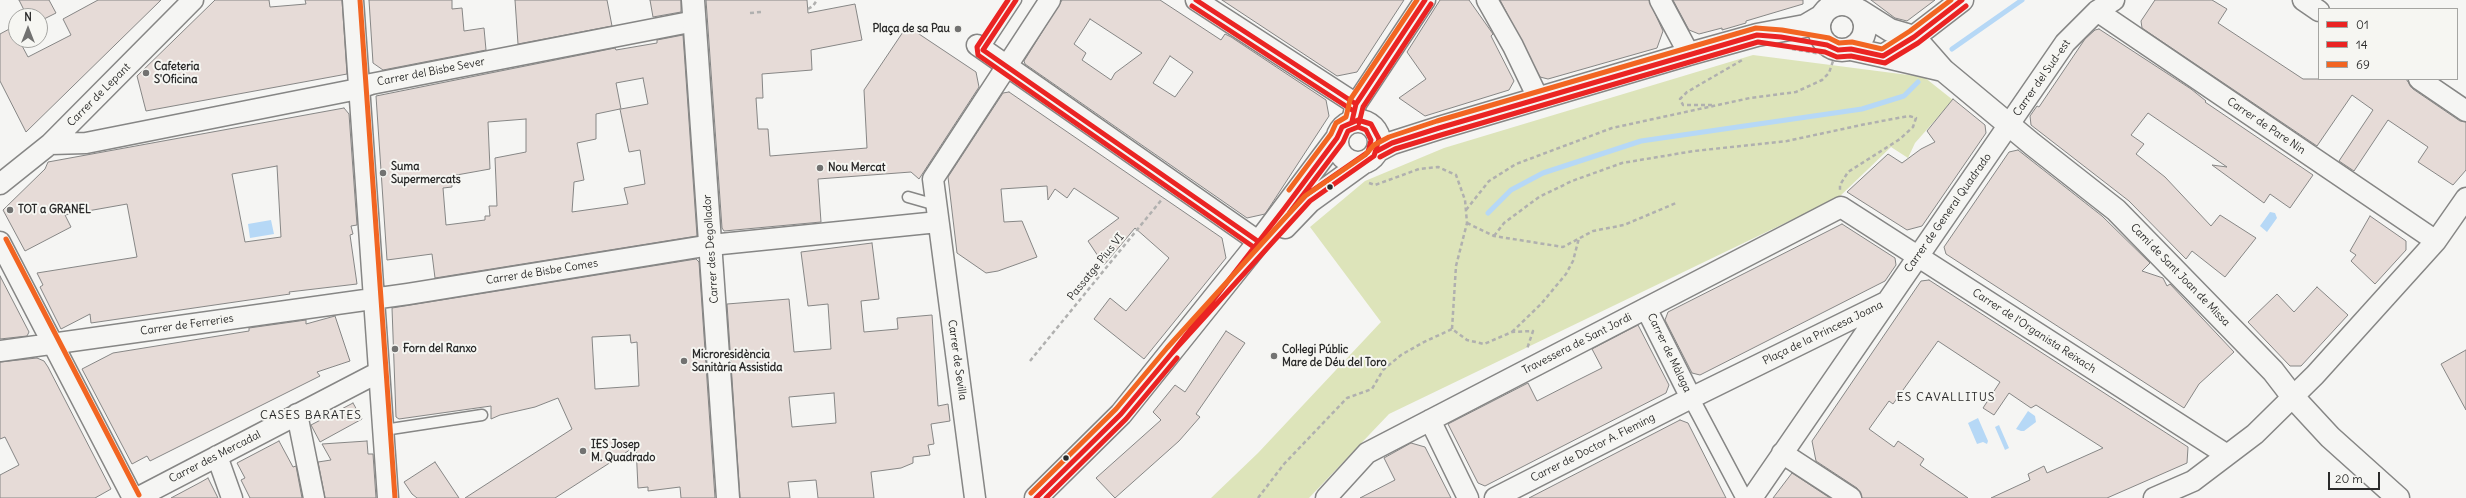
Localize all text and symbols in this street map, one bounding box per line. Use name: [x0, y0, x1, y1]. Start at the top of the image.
north arrow: [8, 8, 48, 48]
legend: [2318, 8, 2458, 80]
text: N: [24, 10, 32, 24]
text: 01: [2356, 17, 2369, 32]
place label: Plaça de sa Pau: [872, 22, 950, 36]
marker: Plaça de sa Pau: [953, 24, 963, 34]
street label: Carrer del Sud-est: [2011, 37, 2073, 119]
text: 14: [2356, 37, 2368, 52]
street label: Carrer del Bisbe Sever: [376, 55, 486, 89]
text: 69: [2356, 57, 2370, 72]
place label: Cafeteria S'Oficina: [154, 60, 199, 86]
street label: Carrer de Lepant: [65, 61, 133, 129]
marker: Cafeteria S'Oficina: [141, 68, 151, 78]
street label: Carrer de Pare Nin: [2224, 95, 2308, 157]
street label: Carrer de General Quadrado: [1902, 151, 1994, 275]
place label: Suma Supermercats: [391, 160, 461, 186]
place label: Nou Mercat: [828, 161, 885, 175]
marker: Nou Mercat: [815, 163, 825, 173]
marker: Suma Supermercats: [378, 168, 388, 178]
unlabelled marker: [1325, 182, 1335, 192]
street label: Carrer des Degollador: [701, 194, 721, 304]
place label: TOT a GRANEL: [18, 203, 91, 217]
marker: TOT a GRANEL: [5, 205, 15, 215]
street label: Camí de Sant Joan de Missa: [2127, 221, 2233, 329]
street label: Passatge Pius VI: [1065, 231, 1127, 303]
street label: Carrer de Bisbe Comes: [485, 257, 599, 287]
street label: Carrer de l'Organista Reixach: [1970, 286, 2098, 376]
street label: Plaça de la Princesa Joana: [1761, 298, 1885, 368]
street label: Travessera de Sant Jordi: [1520, 311, 1634, 377]
street label: Carrer de Màlaga: [1644, 311, 1694, 395]
street label: Carrer de Ferreries: [139, 312, 235, 338]
street label: Carrer de Sevilla: [945, 319, 969, 401]
place label: Forn del Ranxo: [403, 342, 477, 356]
place label: Col·legi Públic Mare de Déu del Toro: [1282, 343, 1387, 369]
marker: Forn del Ranxo: [390, 344, 400, 354]
place label: Microresidència Sanitària Assistida: [692, 348, 783, 374]
marker: Col·legi Públic Mare de Déu del Toro: [1269, 351, 1279, 361]
marker: Microresidència Sanitària Assistida: [679, 356, 689, 366]
district label: ES CAVALLITUS: [1896, 391, 1996, 405]
district label: CASES BARATES: [260, 409, 362, 423]
street label: Carrer de Doctor A. Fleming: [1529, 411, 1657, 485]
street label: Carrer des Mercadal: [167, 428, 263, 486]
place label: IES Josep M. Quadrado: [591, 438, 655, 464]
marker: IES Josep M. Quadrado: [578, 446, 588, 456]
unlabelled marker: [1061, 453, 1071, 463]
scale bar: [2330, 464, 2382, 490]
text: 20 m: [2335, 471, 2363, 486]

